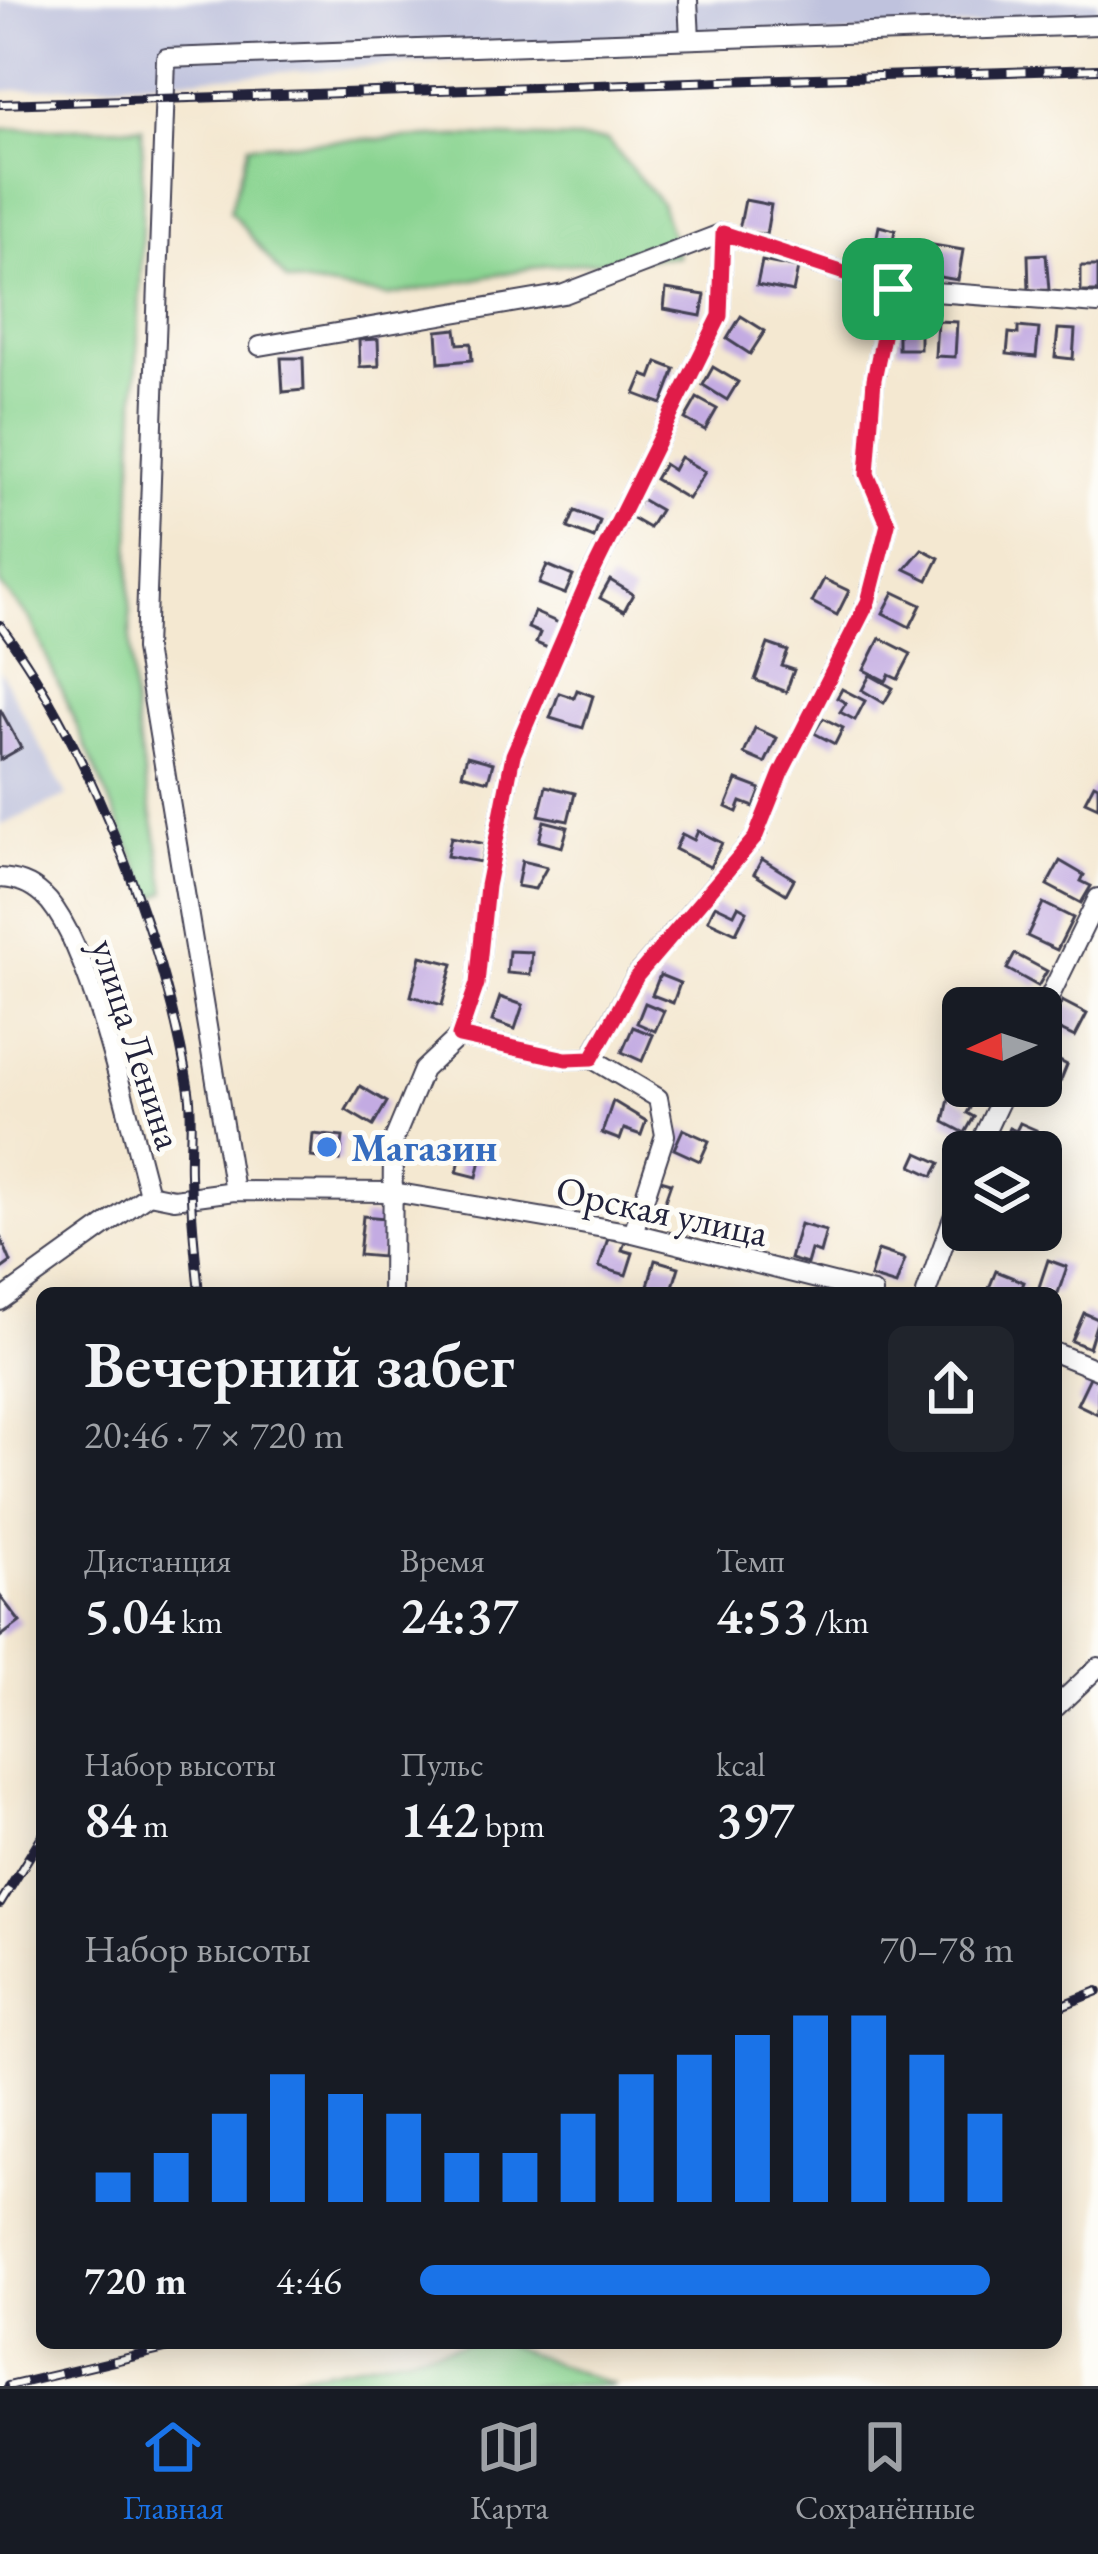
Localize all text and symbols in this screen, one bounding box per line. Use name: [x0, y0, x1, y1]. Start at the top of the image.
pin: [842, 238, 944, 340]
icon: arrive: [860, 256, 926, 322]
street label: улица Ленина: [79, 932, 195, 1156]
north arrow: [942, 987, 1062, 1107]
map controls: [942, 987, 1062, 1251]
place label: Магазин: [351, 1122, 497, 1173]
button: layers: [942, 1131, 1062, 1251]
marker: Магазин: [314, 1134, 340, 1160]
street label: Орская улица: [551, 1164, 773, 1258]
text: Вечерний забег: [84, 1321, 515, 1407]
button: share: [888, 1326, 1014, 1452]
text: 20:46 · 7 × 720 m: [84, 1409, 344, 1460]
text: Дистанция: [84, 1539, 231, 1582]
text: Время: [400, 1539, 485, 1582]
text: Темп: [716, 1539, 785, 1582]
text: 5.04: [84, 1582, 175, 1648]
text: 24:37: [400, 1582, 518, 1648]
text: 4:53: [716, 1582, 808, 1648]
text: km: [175, 1600, 223, 1643]
text: /km: [808, 1600, 869, 1643]
text: Набор высоты: [84, 1743, 276, 1786]
text: Пульс: [400, 1743, 484, 1786]
text: kcal: [716, 1743, 766, 1786]
text: 84: [84, 1786, 136, 1852]
text: 142: [400, 1786, 479, 1852]
text: 397: [716, 1786, 795, 1852]
text: m: [136, 1804, 169, 1847]
text: bpm: [479, 1804, 545, 1847]
text: Набор высоты: [84, 1923, 311, 1974]
text: 70–78 m: [880, 1923, 1014, 1974]
text: 720 m: [84, 2255, 187, 2306]
text: 4:46: [276, 2255, 342, 2306]
tab: Главная: [123, 2414, 224, 2529]
tab: Карта: [470, 2414, 549, 2529]
tab: Сохранённые: [795, 2414, 975, 2529]

